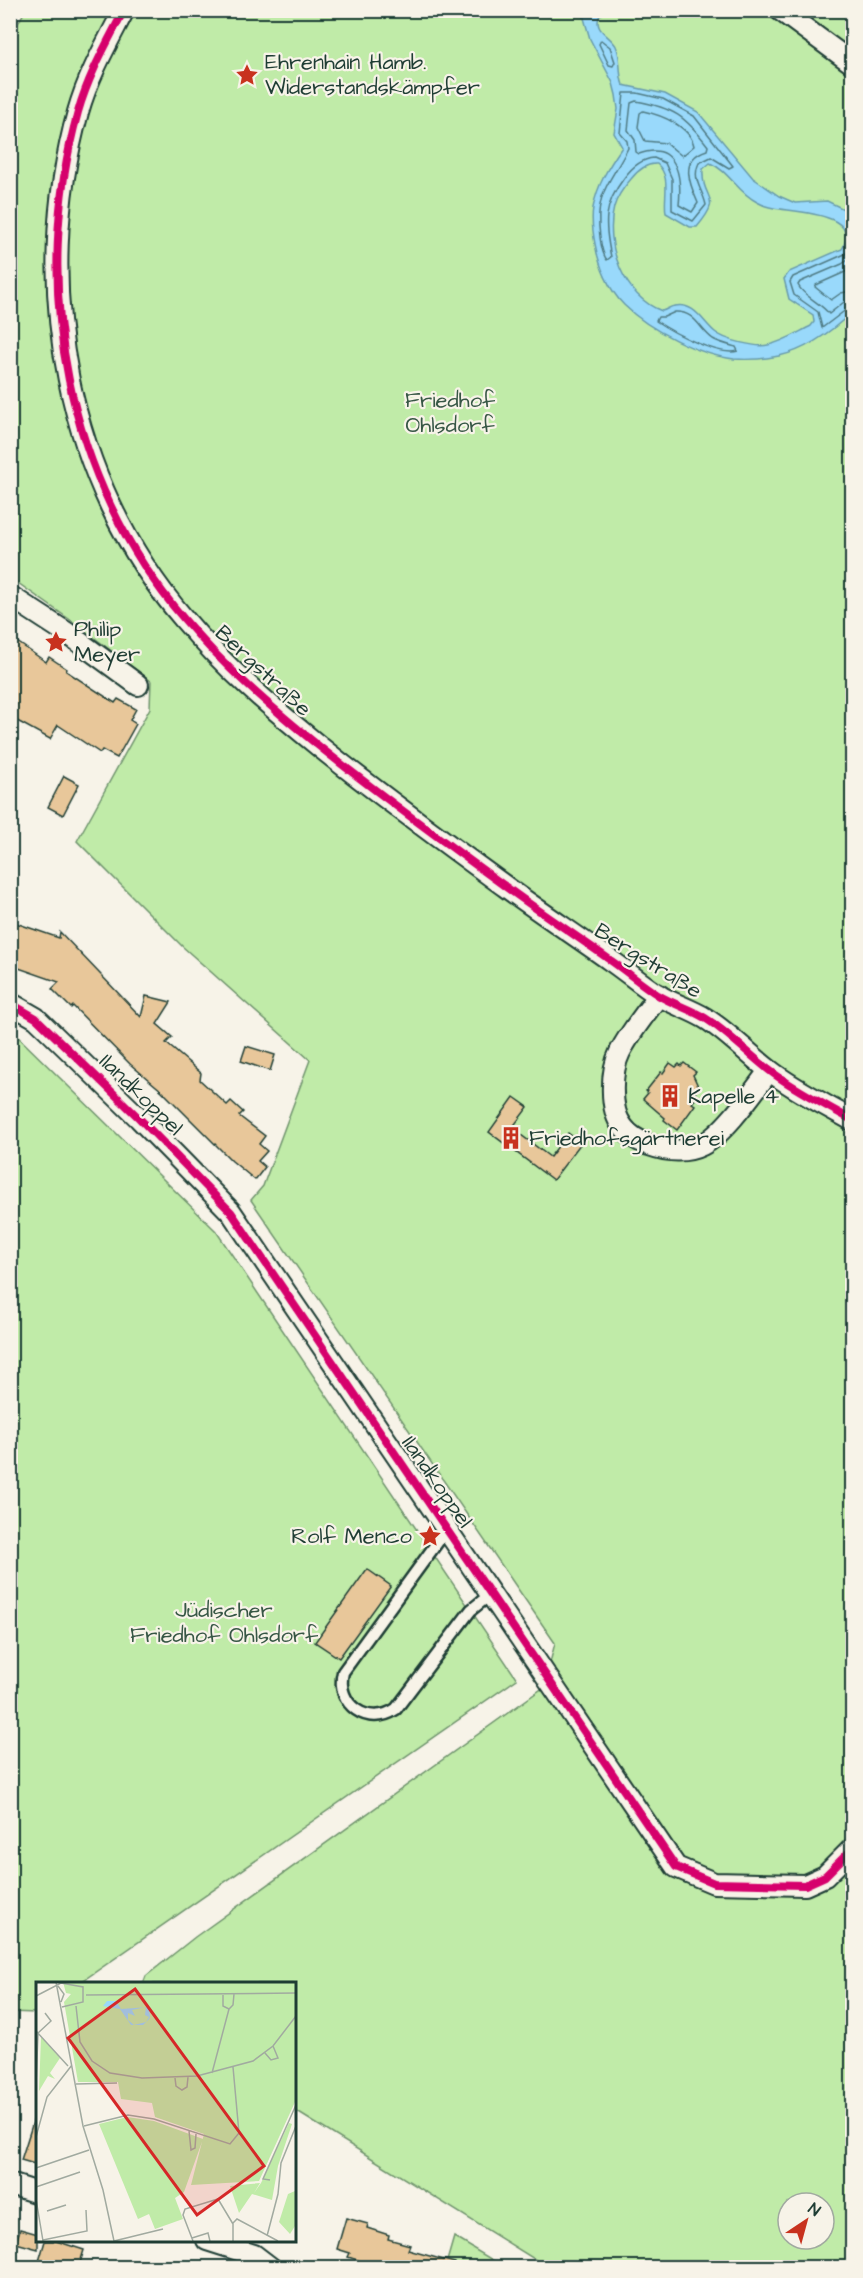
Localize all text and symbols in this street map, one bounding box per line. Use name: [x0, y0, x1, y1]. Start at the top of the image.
place label: Ehrenhain Hamb. Widerstandskämpfer: [265, 47, 480, 103]
place icon: Ehrenhain Hamb. Widerstandskämpfer: [234, 62, 260, 88]
park label: Friedhof Ohlsdorf: [405, 385, 496, 441]
place label: Philip Meyer: [74, 614, 140, 671]
street label: Bergstraße: [207, 618, 318, 725]
place icon: Philip Meyer: [43, 629, 69, 655]
street label: Bergstraße: [588, 916, 708, 1007]
street label: Ilandkoppel: [92, 1047, 190, 1143]
place label: Kapelle 4: [688, 1081, 779, 1112]
building icon: Kapelle 4: [657, 1083, 683, 1109]
place label: Friedhofsgärtnerei: [529, 1123, 724, 1155]
building icon: Friedhofsgärtnerei: [498, 1125, 524, 1151]
street label: Ilandkoppel: [394, 1430, 480, 1534]
place label: Rolf Menco: [291, 1521, 413, 1552]
place icon: Rolf Menco: [417, 1523, 443, 1549]
park label: Jüdischer Friedhof Ohlsdorf: [130, 1595, 319, 1651]
inset map: [36, 1982, 296, 2242]
north arrow: [776, 2191, 836, 2251]
text: N: [804, 2198, 825, 2222]

